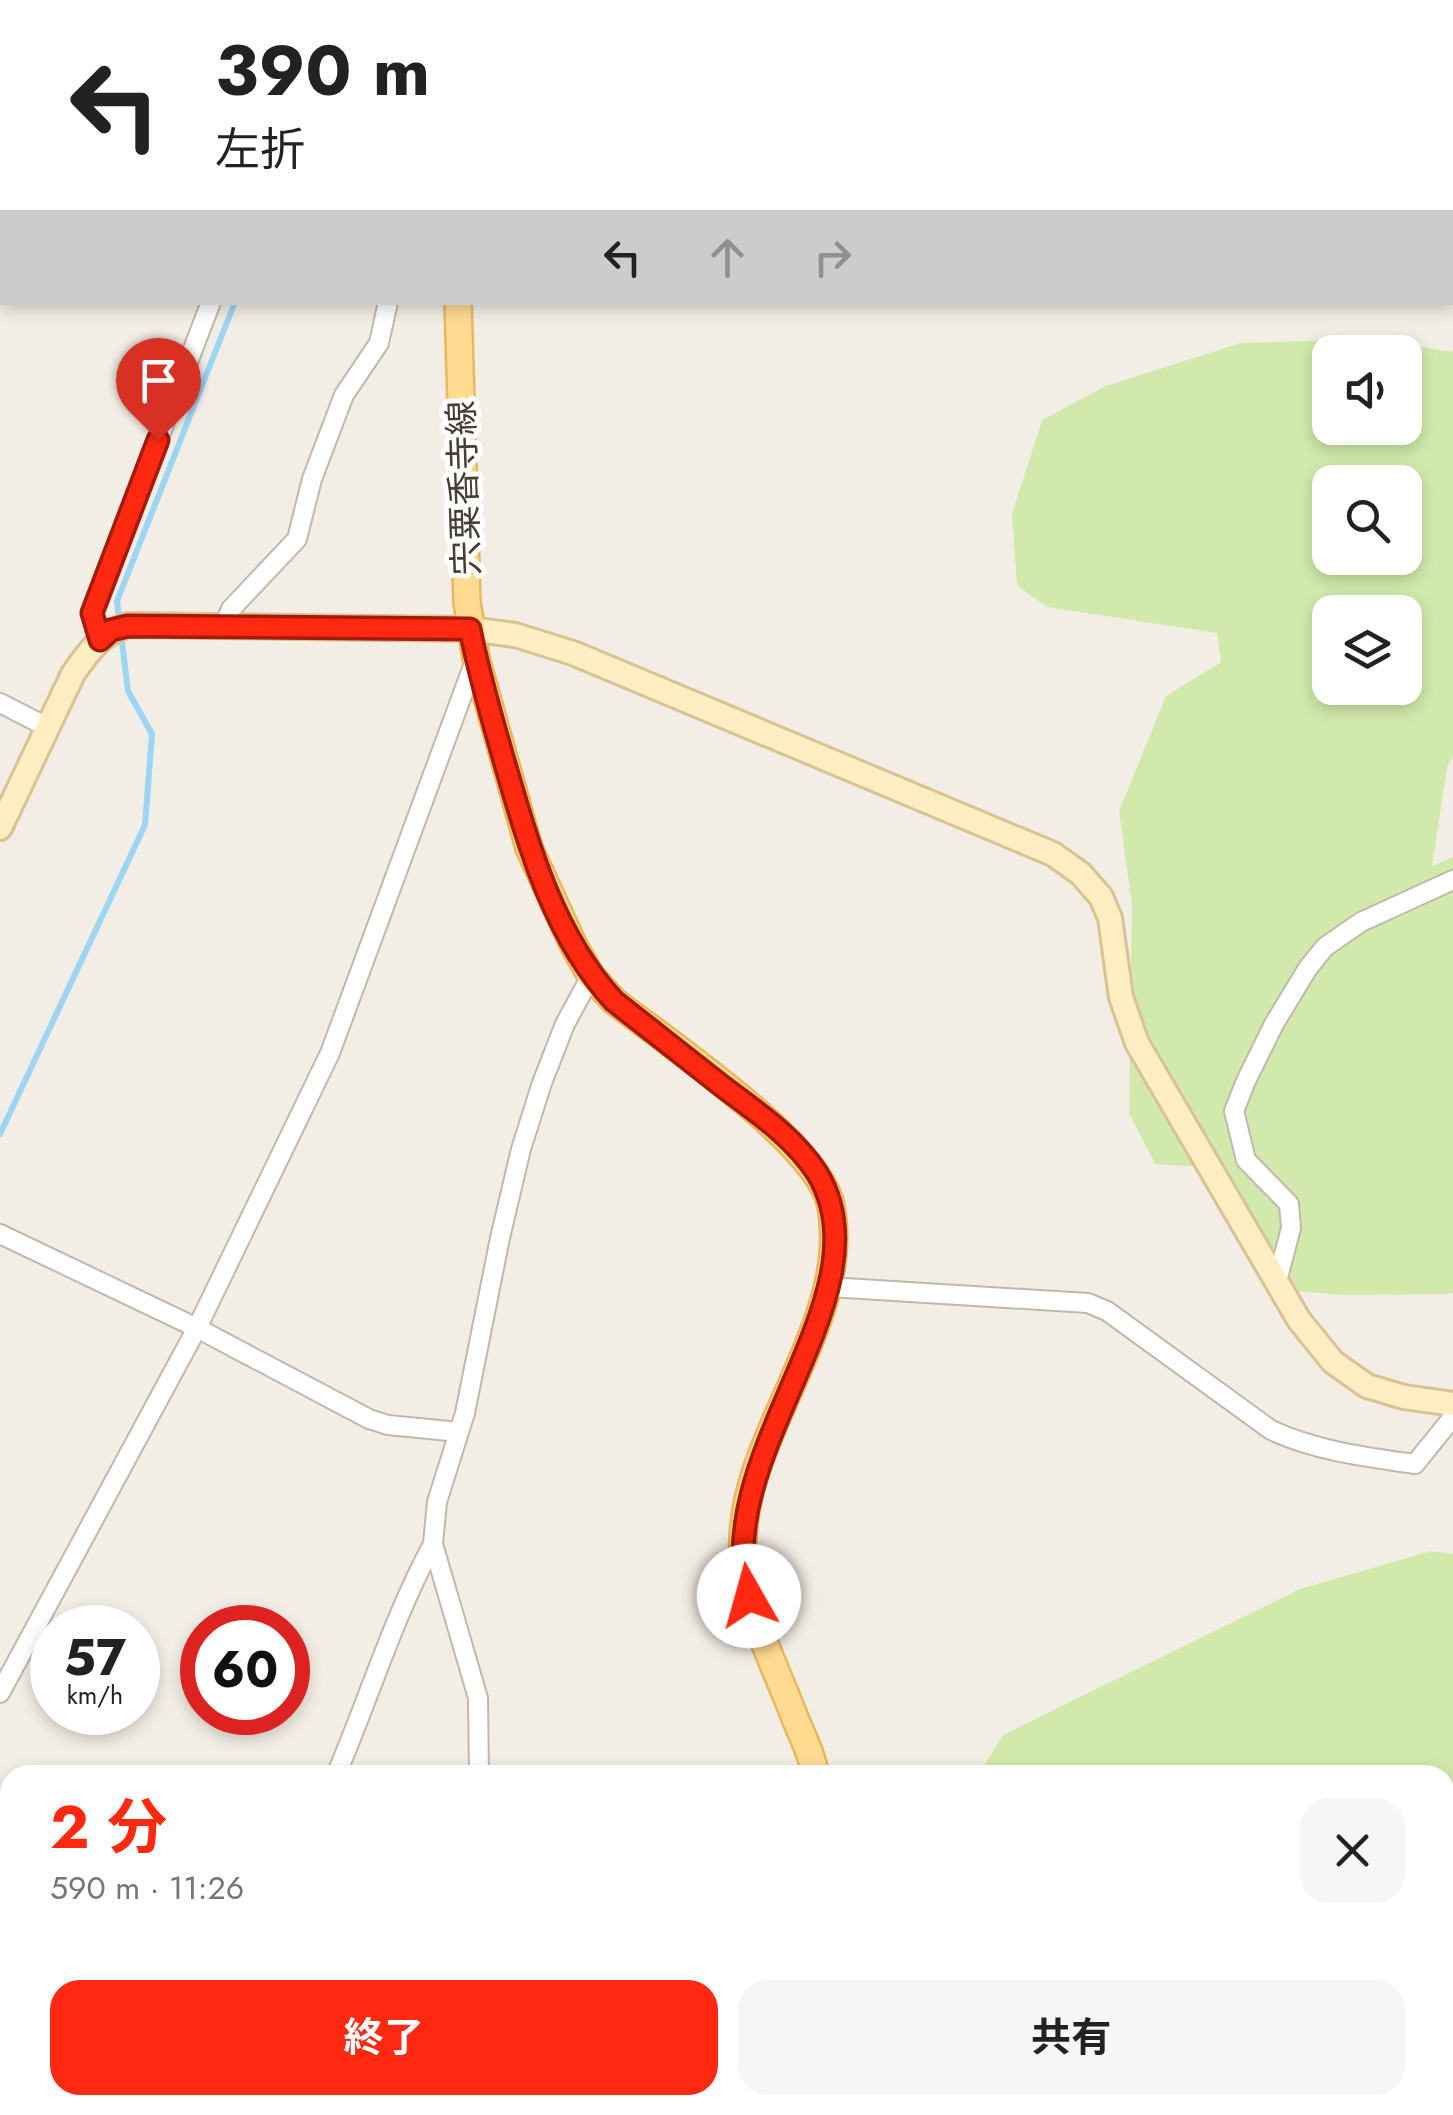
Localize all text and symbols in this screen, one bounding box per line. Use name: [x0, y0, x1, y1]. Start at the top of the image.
text: 390 m: [215, 20, 430, 121]
icon: left: [50, 40, 180, 170]
text: 左折: [215, 117, 305, 182]
icon: left: [595, 230, 650, 285]
icon: ahead: [700, 230, 755, 285]
icon: right: [805, 230, 860, 285]
map controls: [1312, 335, 1422, 705]
button: sound: [1312, 335, 1422, 445]
pin: [116, 338, 201, 441]
icon: arrive: [131, 353, 186, 408]
street label: 宍粟香寺線: [436, 400, 492, 576]
button: search: [1312, 465, 1422, 575]
button: layers: [1312, 595, 1422, 705]
position arrow: [697, 1544, 801, 1648]
speed limit sign: 60: [180, 1605, 310, 1735]
text: 57: [64, 1621, 126, 1694]
text: km/h: [67, 1677, 123, 1713]
text: 2 分: [50, 1784, 167, 1871]
button: close: [1300, 1798, 1405, 1903]
text: 590 m · 11:26: [50, 1865, 244, 1911]
button: 終了: [50, 1980, 718, 2095]
button: 共有: [738, 1980, 1405, 2095]

